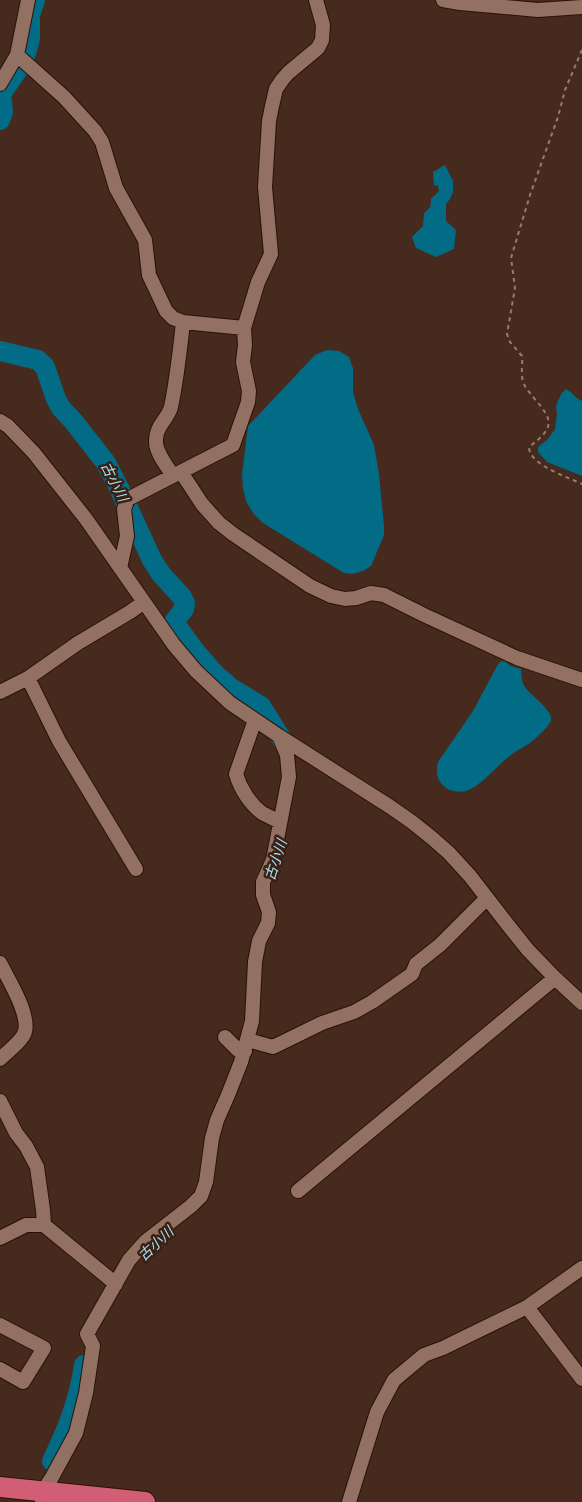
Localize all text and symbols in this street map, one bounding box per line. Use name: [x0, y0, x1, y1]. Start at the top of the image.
water label: 古小川: [96, 459, 133, 507]
water label: 古小川: [260, 835, 292, 883]
water label: 古小川: [134, 1221, 179, 1265]

